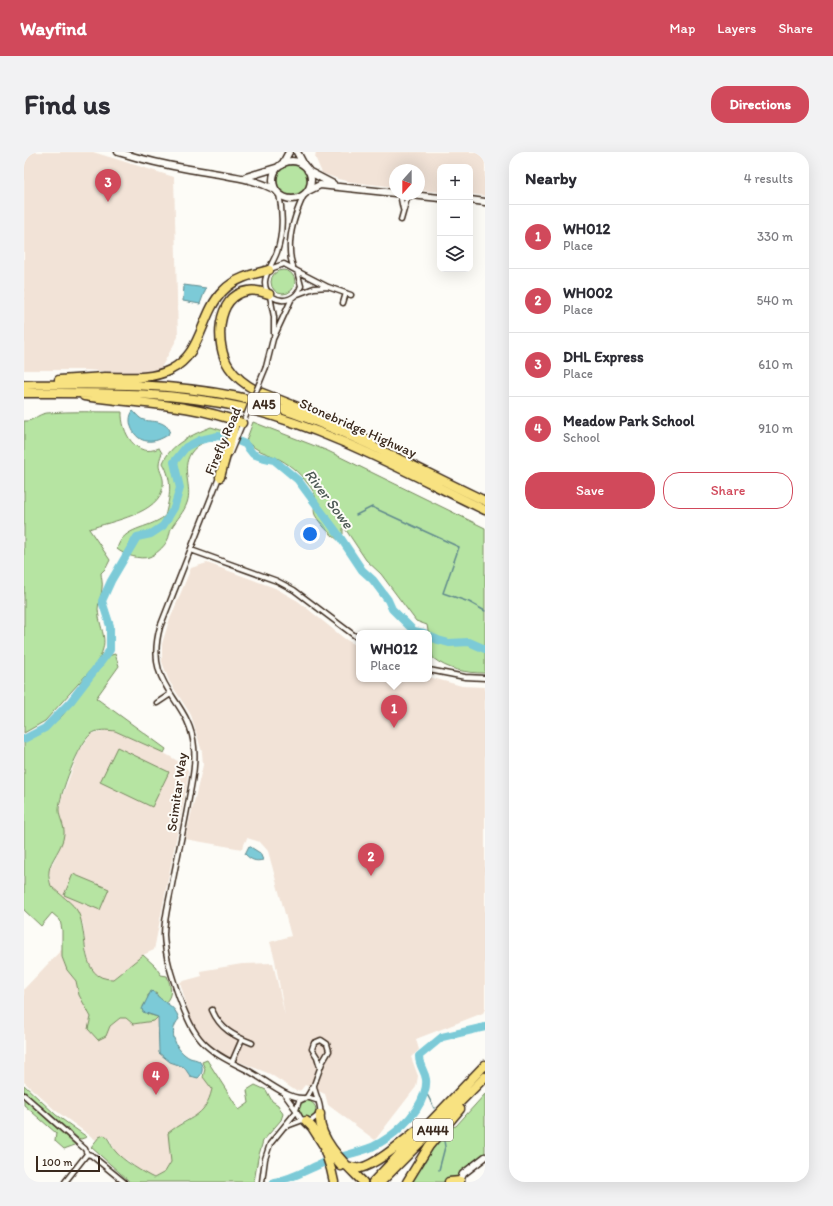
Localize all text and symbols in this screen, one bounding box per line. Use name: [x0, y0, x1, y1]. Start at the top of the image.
text: Wayfind: [20, 17, 87, 40]
text: Map: [670, 20, 695, 37]
text: Layers: [717, 20, 756, 37]
text: Share: [778, 20, 813, 37]
button: Directions: [711, 86, 809, 123]
text: Find us: [24, 87, 111, 121]
north arrow: [389, 164, 425, 200]
map controls: [437, 164, 473, 272]
button: +: [437, 164, 473, 200]
text: Nearby: [525, 168, 577, 188]
pin: 3: [95, 169, 121, 202]
text: 4 results: [744, 171, 793, 186]
button: −: [437, 200, 473, 236]
text: WH012: [563, 220, 610, 238]
text: 1: [535, 229, 541, 244]
text: 330 m: [757, 229, 793, 244]
button: layers: [437, 236, 473, 272]
text: Place: [563, 238, 593, 253]
text: WH002: [563, 284, 613, 302]
text: 2: [535, 293, 541, 308]
text: 540 m: [756, 293, 793, 308]
text: Place: [563, 302, 593, 317]
text: DHL Express: [563, 348, 644, 366]
text: 3: [534, 357, 542, 372]
text: 610 m: [758, 357, 793, 372]
text: Place: [563, 366, 593, 381]
road number: A45: [248, 393, 280, 415]
street label: Stonebridge Highway: [297, 395, 420, 462]
street label: Firefly Road: [201, 404, 245, 478]
text: Meadow Park School: [563, 412, 695, 430]
text: 4: [534, 421, 542, 436]
text: 910 m: [758, 421, 793, 436]
text: School: [563, 430, 600, 445]
water label: River Sowe: [301, 466, 358, 533]
button: Save: [525, 472, 655, 509]
button: Share: [663, 472, 793, 509]
your location: [300, 524, 320, 544]
popup: [356, 630, 432, 682]
text: WH012: [370, 640, 418, 658]
text: Place: [370, 658, 400, 673]
pin: 1: [381, 695, 407, 728]
street label: Scimitar Way: [163, 751, 191, 833]
pin: 2: [358, 843, 384, 876]
pin: 4: [143, 1062, 169, 1095]
road number: A444: [413, 1119, 453, 1141]
scale bar: [36, 1154, 100, 1173]
text: 100 m: [42, 1156, 72, 1169]

